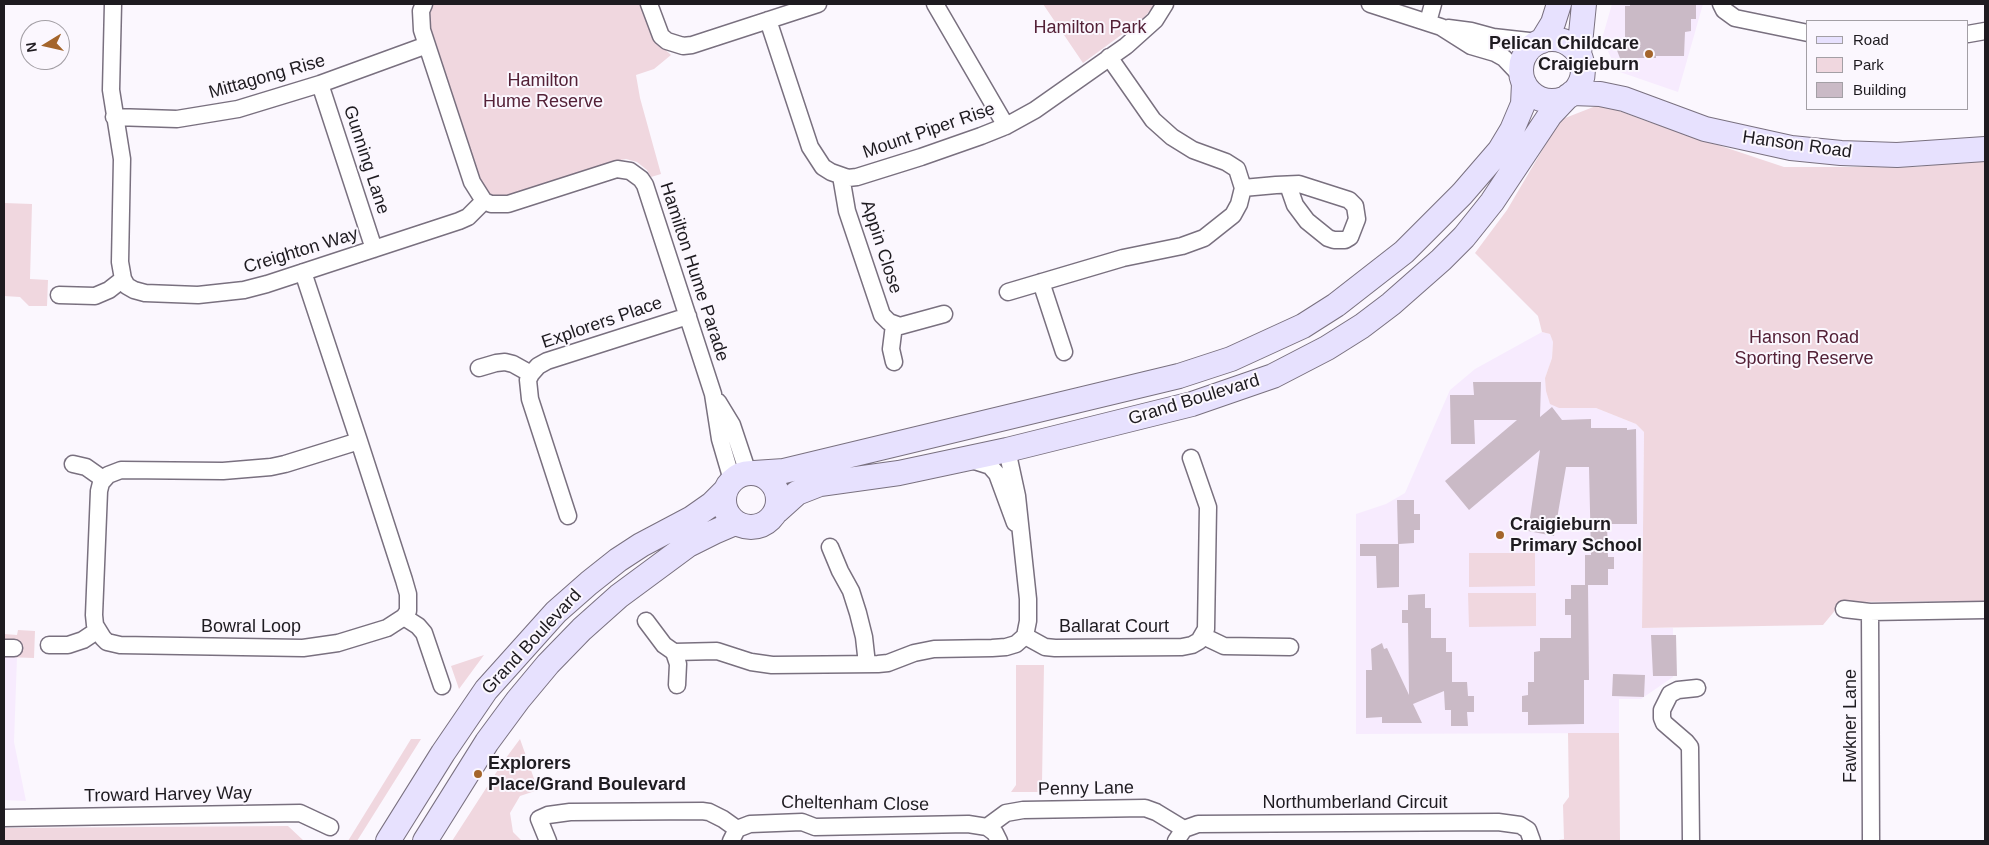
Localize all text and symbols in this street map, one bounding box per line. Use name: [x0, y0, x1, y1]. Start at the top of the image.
park label: Hamilton Park: [1033, 17, 1147, 39]
north arrow: [20, 20, 70, 70]
legend: [1806, 20, 1969, 110]
text: Road: [1853, 31, 1889, 48]
place label: Pelican Childcare Craigieburn: [1489, 33, 1639, 76]
text: N: [22, 41, 40, 53]
marker: Pelican Childcare Craigieburn: [1643, 48, 1655, 60]
street label: Mittagong Rise: [206, 50, 328, 104]
text: Park: [1853, 56, 1884, 73]
park label: Hamilton Hume Reserve: [483, 70, 603, 112]
text: Building: [1853, 81, 1906, 98]
street label: Mount Piper Rise: [860, 98, 998, 164]
street label: Gunning Lane: [338, 103, 394, 217]
street label: Hanson Road: [1741, 127, 1853, 163]
street label: Hamilton Hume Parade: [655, 180, 733, 364]
street label: Appin Close: [856, 198, 906, 296]
street label: Creighton Way: [241, 223, 361, 279]
street label: Explorers Place: [539, 292, 665, 354]
park label: Hanson Road Sporting Reserve: [1734, 327, 1874, 369]
street label: Grand Boulevard: [1126, 370, 1262, 430]
place label: Craigieburn Primary School: [1510, 514, 1642, 556]
marker: Craigieburn Primary School: [1494, 529, 1506, 541]
street label: Grand Boulevard: [478, 585, 586, 699]
street label: Bowral Loop: [201, 616, 301, 638]
street label: Ballarat Court: [1059, 616, 1169, 638]
street label: Fawkner Lane: [1840, 669, 1862, 783]
place label: Explorers Place/Grand Boulevard: [488, 753, 686, 796]
marker: Explorers Place/Grand Boulevard: [472, 768, 484, 780]
street label: Penny Lane: [1038, 777, 1134, 801]
street label: Troward Harvey Way: [84, 783, 252, 807]
street label: Cheltenham Close: [781, 792, 929, 816]
street label: Northumberland Circuit: [1262, 792, 1448, 814]

